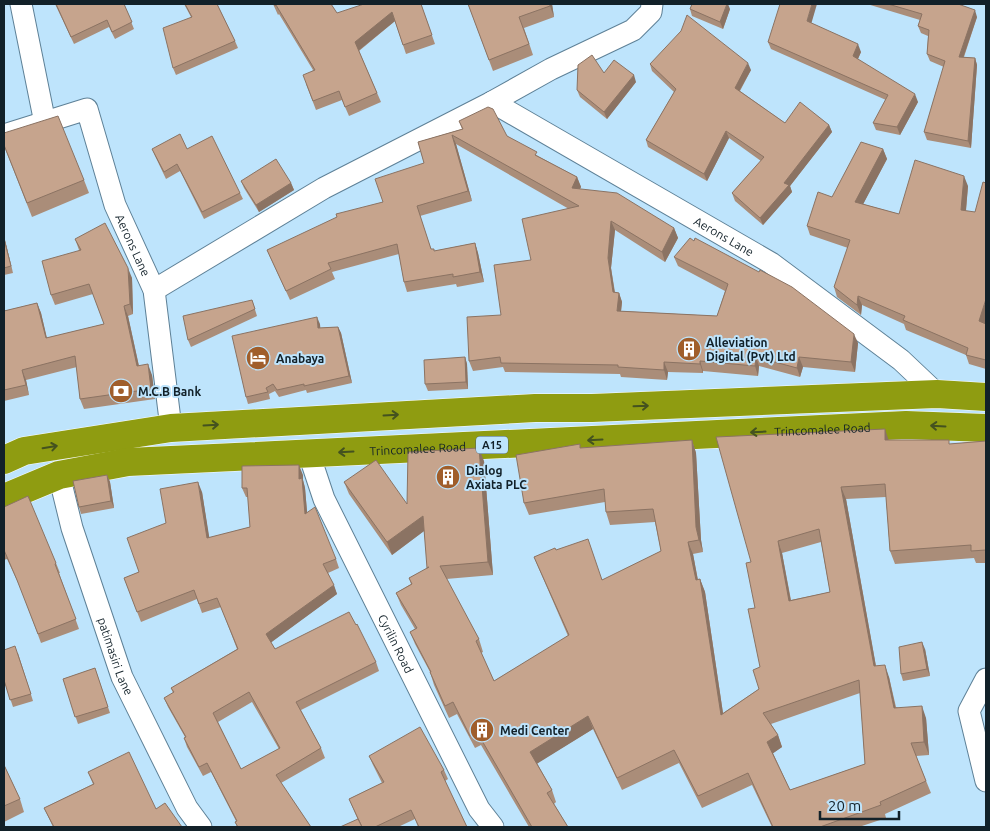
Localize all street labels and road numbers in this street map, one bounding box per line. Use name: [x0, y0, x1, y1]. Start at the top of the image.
street label: Aerons Lane: [114, 212, 153, 278]
street label: Aerons Lane: [692, 214, 756, 258]
street label: Trincomalee Road: [774, 420, 871, 438]
road number: A15: [476, 436, 508, 454]
street label: Trincomalee Road: [369, 439, 466, 457]
street label: Cyrilin Road: [376, 612, 416, 675]
street label: patimasiri Lane: [96, 616, 136, 697]

